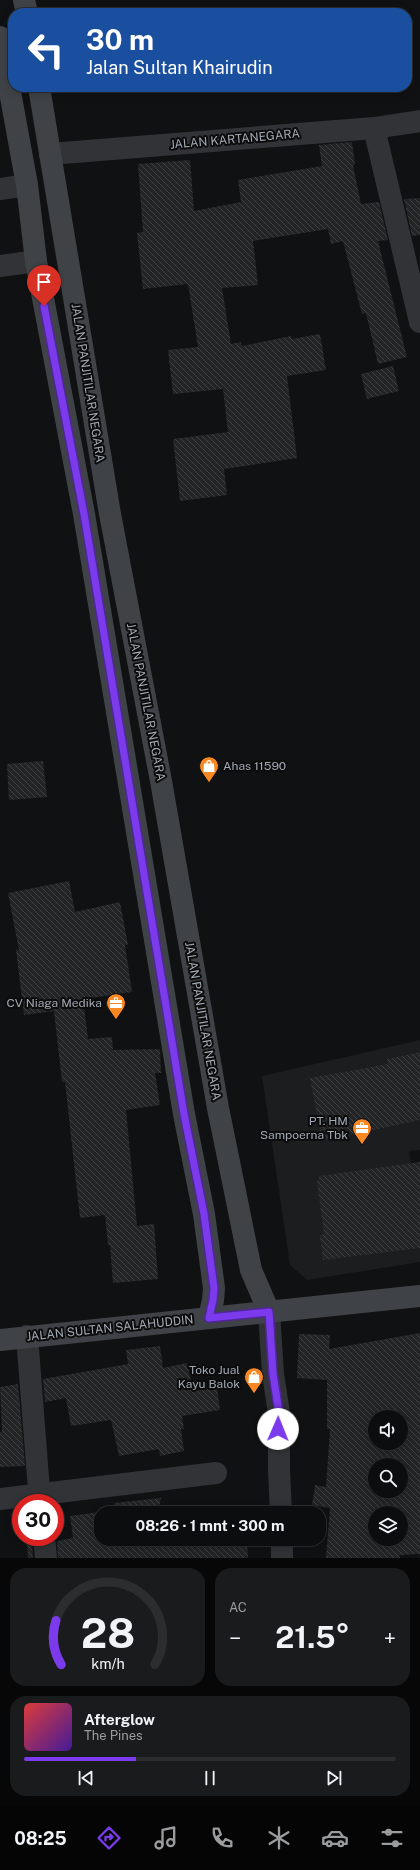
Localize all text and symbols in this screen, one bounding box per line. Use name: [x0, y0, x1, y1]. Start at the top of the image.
text: 30 m: [86, 23, 154, 56]
icon: left: [20, 24, 72, 76]
text: Jalan Sultan Khairudin: [86, 57, 273, 78]
street label: JALAN KARTANEGARA: [169, 126, 301, 152]
pin: [27, 265, 61, 306]
icon: arrive: [33, 271, 55, 293]
street label: JALAN PANJITILAR NEGARA: [69, 303, 108, 464]
street label: JALAN PANJITILAR NEGARA: [124, 622, 168, 783]
shop icon: Ahas 11590: [198, 755, 220, 783]
place label: Ahas 11590: [223, 759, 286, 773]
street label: JALAN PANJITILAR NEGARA: [182, 941, 224, 1102]
office icon: CV Niaga Medika: [105, 992, 127, 1020]
place label: CV Niaga Medika: [7, 996, 102, 1010]
place label: PT. HM Sampoerna Tbk: [260, 1114, 348, 1142]
office icon: PT. HM Sampoerna Tbk: [351, 1117, 373, 1145]
street label: JALAN SULTAN SALAHUDDIN: [26, 1312, 194, 1344]
place label: Toko Jual Kayu Balok: [178, 1363, 240, 1391]
shop icon: Toko Jual Kayu Balok: [243, 1366, 265, 1394]
position arrow: [257, 1408, 299, 1450]
map controls: [368, 1410, 408, 1546]
button: sound: [368, 1410, 408, 1450]
button: search: [368, 1458, 408, 1498]
speed limit sign: 30: [12, 1494, 64, 1546]
button: layers: [368, 1506, 408, 1546]
text: 08:26 · 1 mnt · 300 m: [136, 1517, 284, 1534]
text: AC: [229, 1600, 247, 1615]
text: 28: [80, 1608, 135, 1657]
text: 21.5°: [275, 1619, 350, 1655]
text: −: [229, 1625, 241, 1651]
text: +: [384, 1625, 396, 1651]
text: km/h: [91, 1655, 124, 1672]
text: Afterglow: [84, 1711, 155, 1728]
text: The Pines: [84, 1728, 143, 1743]
icon: previous: [75, 1767, 97, 1789]
icon: pause: [199, 1767, 221, 1789]
icon: next: [323, 1767, 345, 1789]
icon: directions: [95, 1824, 123, 1852]
icon: music: [152, 1824, 180, 1852]
icon: phone: [208, 1824, 236, 1852]
icon: climate: [265, 1824, 293, 1852]
icon: car: [321, 1824, 349, 1852]
icon: filters: [378, 1824, 406, 1852]
text: 08:25: [14, 1828, 67, 1849]

